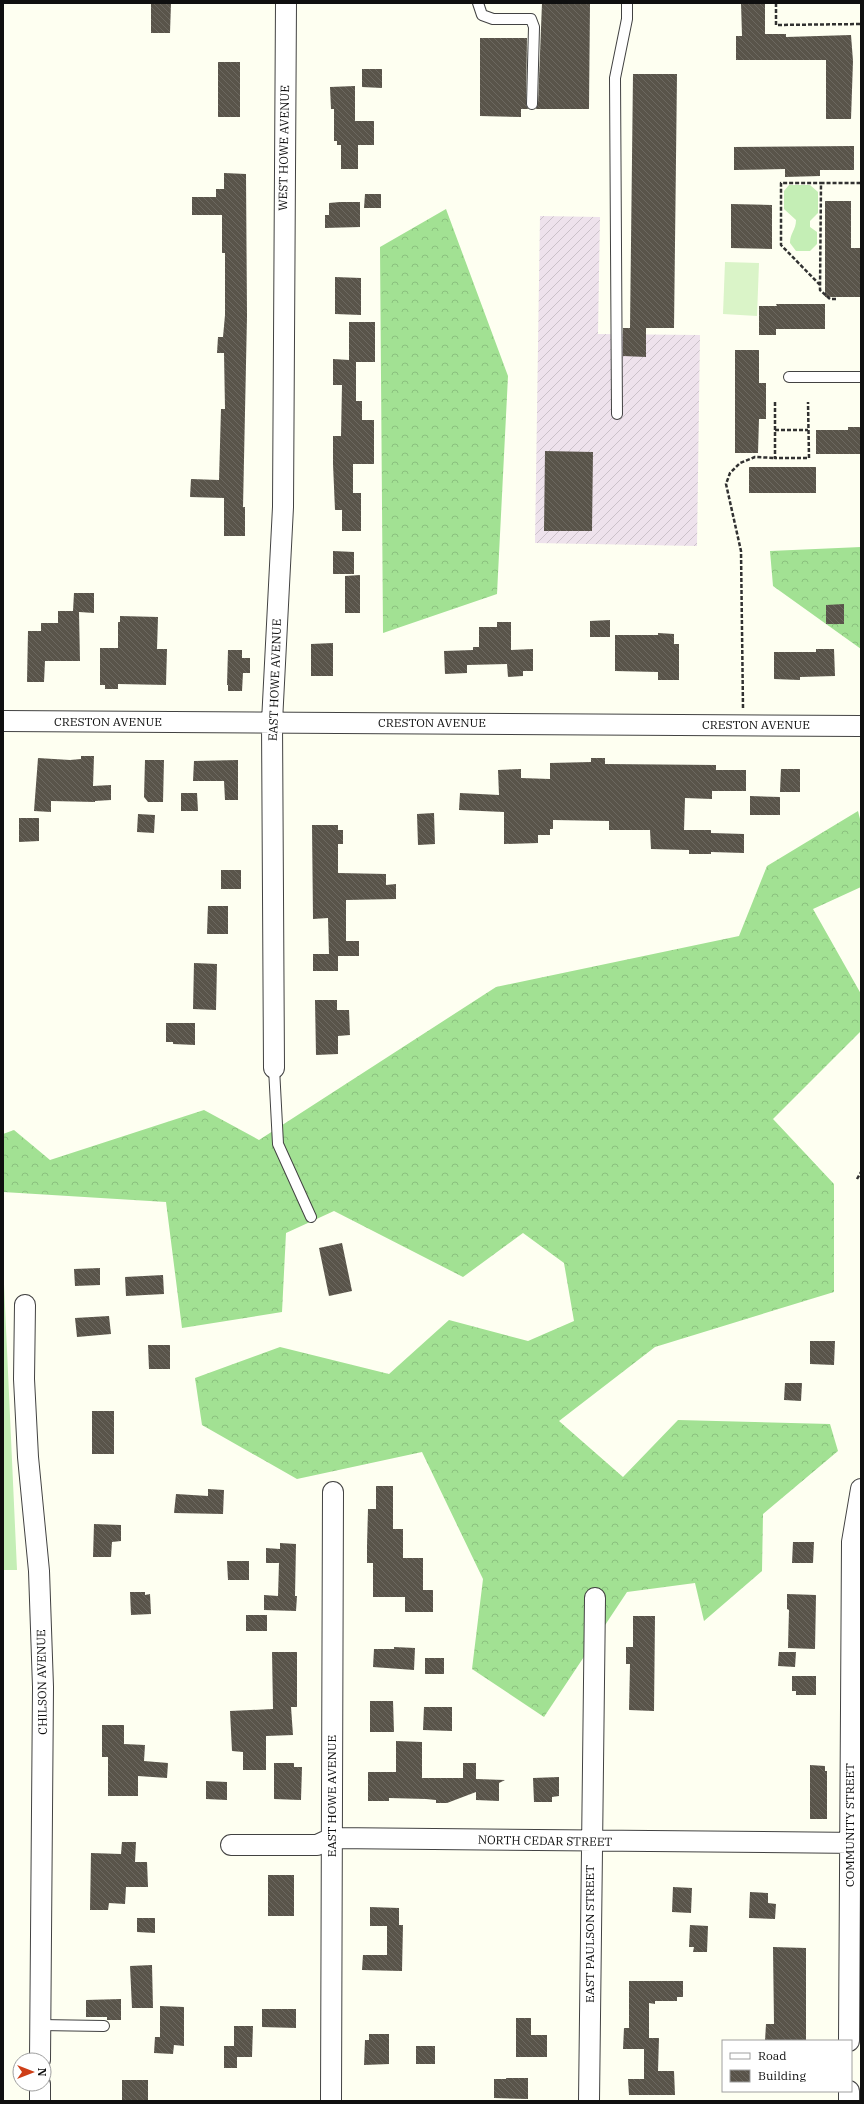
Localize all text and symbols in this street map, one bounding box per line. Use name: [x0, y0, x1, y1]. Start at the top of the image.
street label: WEST HOWE AVENUE: [275, 85, 292, 211]
street label: EAST HOWE AVENUE: [265, 619, 284, 741]
street label: CRESTON AVENUE: [54, 714, 162, 729]
street label: CRESTON AVENUE: [378, 715, 486, 730]
street label: CRESTON AVENUE: [702, 717, 810, 732]
street label: CHILSON AVENUE: [33, 1629, 50, 1735]
street label: EAST HOWE AVENUE: [324, 1735, 339, 1857]
street label: COMMUNITY STREET: [842, 1763, 857, 1887]
street label: NORTH CEDAR STREET: [478, 1832, 613, 1849]
street label: EAST PAULSON STREET: [582, 1865, 597, 2003]
legend: [722, 2040, 852, 2092]
text: Road: [758, 2048, 787, 2063]
north arrow: [12, 2052, 52, 2092]
text: N: [35, 2068, 49, 2077]
text: Building: [758, 2068, 806, 2083]

